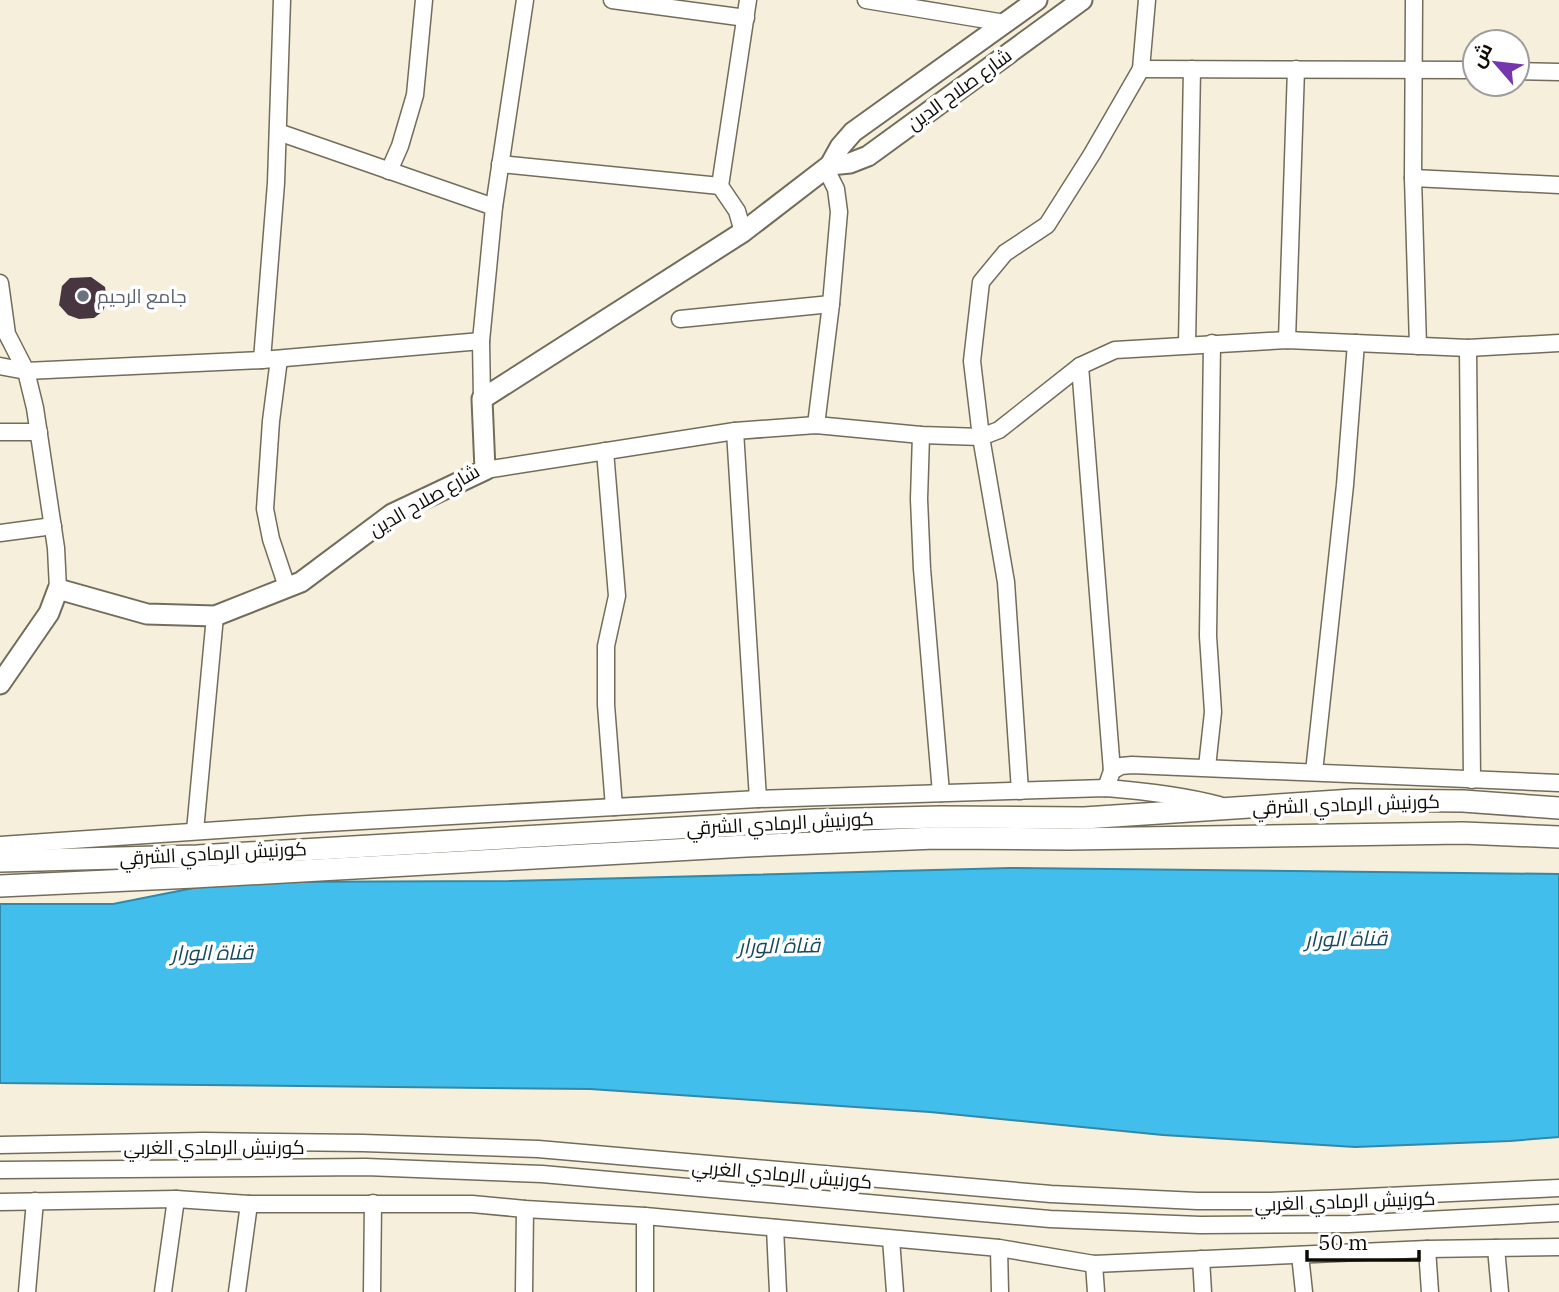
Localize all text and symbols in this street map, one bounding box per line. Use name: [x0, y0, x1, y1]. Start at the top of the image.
north arrow: [1461, 28, 1531, 98]
text: ش: [1465, 39, 1497, 71]
street label: شارع صلاح الدين: [902, 43, 1017, 137]
place label: جامع الرحيم: [97, 284, 186, 310]
marker: جامع الرحيم: [75, 288, 91, 304]
street label: شارع صلاح الدين: [364, 459, 485, 543]
street label: كورنيش الرمادي الشرقي: [1252, 789, 1440, 822]
street label: كورنيش الرمادي الشرقي: [686, 806, 874, 843]
street label: كورنيش الرمادي الشرقي: [119, 836, 307, 873]
water label: قناة الورار: [1302, 923, 1389, 953]
water label: قناة الورار: [735, 930, 822, 960]
water label: قناة الورار: [168, 937, 255, 967]
street label: كورنيش الرمادي الغربي: [123, 1135, 305, 1162]
street label: كورنيش الرمادي الغربي: [691, 1154, 873, 1197]
street label: كورنيش الرمادي الغربي: [1254, 1186, 1436, 1219]
scale bar: [1307, 1218, 1419, 1262]
text: 50 m: [1318, 1228, 1368, 1256]

